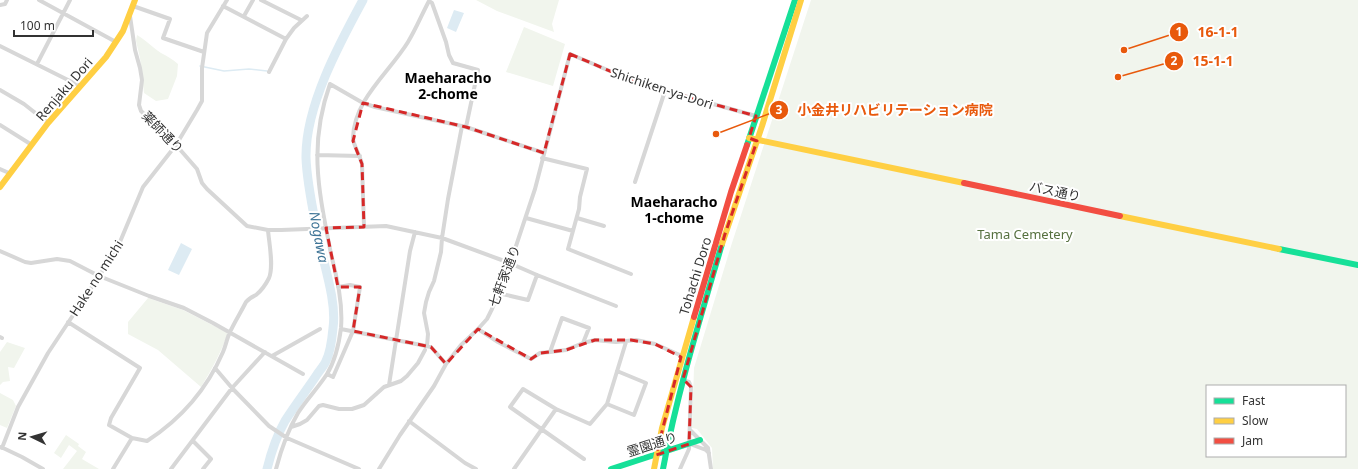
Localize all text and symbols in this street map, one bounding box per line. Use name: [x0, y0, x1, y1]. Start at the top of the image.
scale bar: [14, 12, 93, 38]
text: 100 m: [20, 17, 55, 34]
callout: 16-1-1: [1169, 19, 1246, 45]
text: 16-1-1: [1198, 22, 1239, 41]
text: 1: [1176, 23, 1182, 40]
callout: 15-1-1: [1164, 48, 1241, 74]
text: 15-1-1: [1193, 51, 1234, 70]
text: 2: [1171, 52, 1178, 69]
street label: Renjaku Dori: [31, 53, 97, 125]
street label: Shichiken-ya-Dori: [608, 63, 716, 113]
district label: Maeharacho 2-chome: [405, 68, 492, 103]
callout: 小金井リハビリテーション病院: [769, 97, 1001, 123]
text: 小金井リハビリテーション病院: [797, 100, 993, 119]
text: 3: [776, 101, 783, 118]
street label: 薬師通り: [138, 107, 188, 157]
street label: バス通り: [1028, 177, 1082, 205]
district label: Maeharacho 1-chome: [631, 192, 718, 227]
water label: Nogawa: [305, 210, 334, 264]
park label: Tama Cemetery: [977, 225, 1073, 243]
street label: Tohachi Doro: [675, 235, 715, 317]
street label: Hake no michi: [65, 237, 127, 319]
street label: 七軒家通り: [484, 242, 524, 310]
legend: [1206, 385, 1346, 457]
text: Fast: [1242, 392, 1266, 409]
text: Slow: [1242, 412, 1269, 429]
north arrow: [12, 417, 52, 457]
street label: 霊園通り: [624, 427, 680, 461]
text: N: [14, 431, 29, 441]
text: Jam: [1241, 432, 1263, 449]

